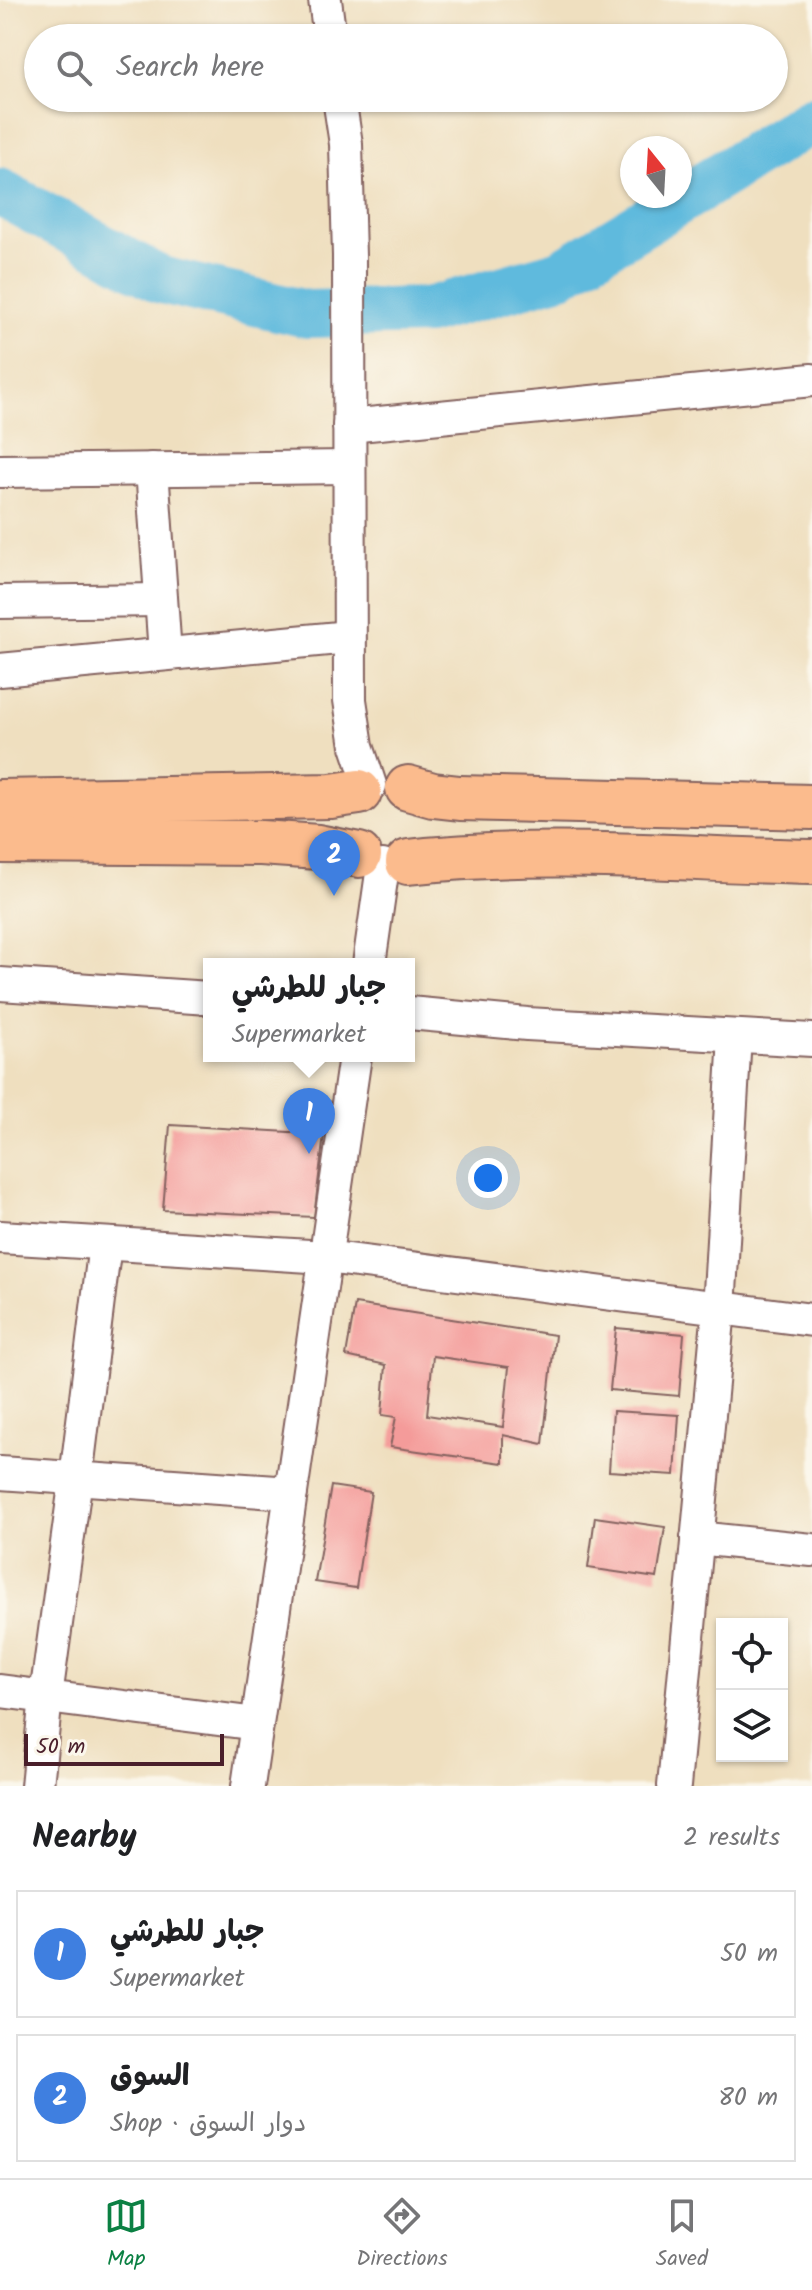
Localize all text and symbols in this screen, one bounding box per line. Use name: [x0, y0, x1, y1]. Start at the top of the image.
search box: [24, 24, 788, 112]
text: Search here: [116, 44, 264, 92]
icon: search: [52, 46, 96, 90]
north arrow: [620, 136, 692, 208]
pin: 2: [308, 830, 360, 896]
popup: [203, 958, 415, 1062]
text: جبار للطرشي: [232, 965, 386, 1013]
text: Supermarket: [232, 1014, 366, 1056]
pin: 1: [283, 1088, 335, 1154]
your location: [468, 1158, 508, 1198]
map controls: [716, 1618, 788, 1762]
button: locate: [716, 1618, 788, 1690]
button: layers: [716, 1690, 788, 1762]
scale bar: [24, 1730, 224, 1766]
text: 50 m: [36, 1730, 85, 1765]
text: Nearby: [32, 1811, 137, 1865]
text: 2 results: [683, 1817, 780, 1859]
text: جبار للطرشي: [110, 1909, 264, 1957]
text: 1: [56, 1933, 64, 1975]
text: 50 m: [720, 1933, 778, 1975]
text: Supermarket: [110, 1958, 245, 2000]
text: السوق: [110, 2053, 190, 2101]
text: 2: [52, 2077, 68, 2119]
text: 80 m: [718, 2077, 778, 2119]
text: Shop · دوار السوق: [110, 2103, 306, 2145]
tab: Map: [104, 2194, 148, 2277]
tab: Directions: [356, 2194, 448, 2277]
tab: Saved: [656, 2194, 708, 2277]

